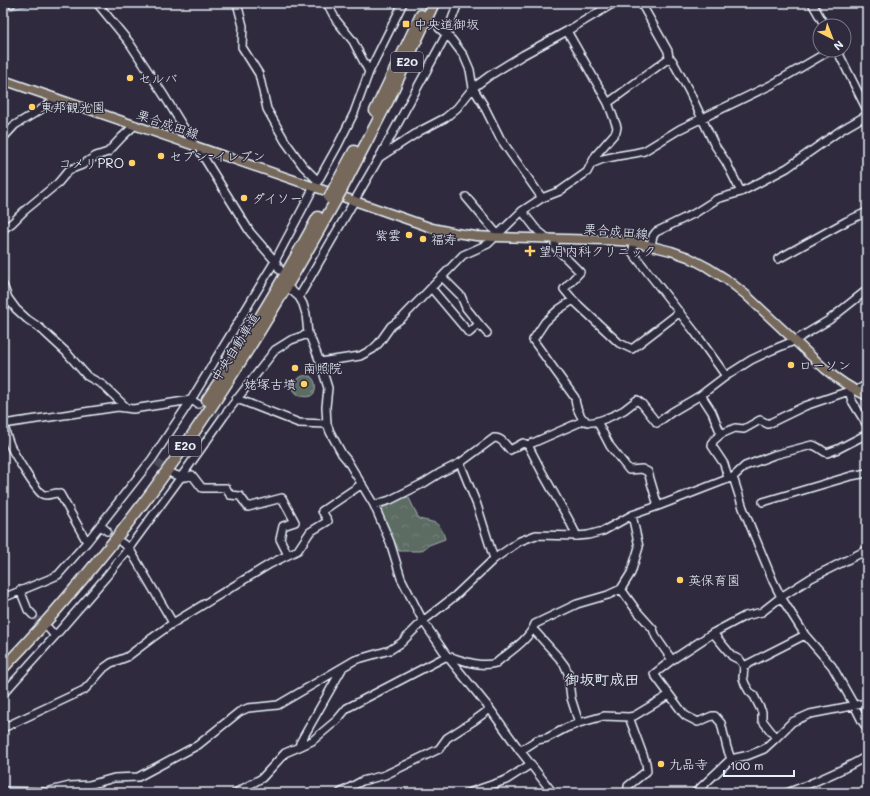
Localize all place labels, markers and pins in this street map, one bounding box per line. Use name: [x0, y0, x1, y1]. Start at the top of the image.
place label: 中央道御坂: [414, 15, 479, 32]
marker: 中央道御坂: [401, 19, 411, 29]
place label: セルバ: [138, 69, 178, 86]
marker: セルバ: [125, 73, 135, 83]
place label: 東邦観光園: [40, 98, 105, 115]
marker: 東邦観光園: [27, 102, 37, 112]
place label: セブン-イレブン: [169, 147, 266, 164]
marker: セブン-イレブン: [156, 151, 166, 161]
place label: コメリPRO: [58, 154, 124, 171]
marker: コメリPRO: [127, 158, 137, 168]
place label: ダイソー: [252, 189, 303, 206]
marker: ダイソー: [239, 193, 249, 203]
place label: 紫雲: [375, 226, 401, 243]
marker: 紫雲: [404, 230, 414, 240]
place label: 福寿: [431, 230, 457, 247]
marker: 福寿: [418, 234, 428, 244]
place label: 望月内科クリニック: [539, 242, 656, 259]
marker: 望月内科クリニック: [524, 245, 536, 257]
place label: ローソン: [799, 356, 851, 373]
place label: 南照院: [303, 359, 342, 376]
marker: ローソン: [786, 360, 796, 370]
marker: 南照院: [290, 363, 300, 373]
place label: 姥塚古墳: [244, 375, 296, 392]
marker: 姥塚古墳: [299, 379, 309, 389]
place label: 英保育園: [688, 571, 740, 588]
marker: 英保育園: [675, 575, 685, 585]
place label: 九品寺: [669, 755, 708, 772]
marker: 九品寺: [656, 759, 666, 769]

